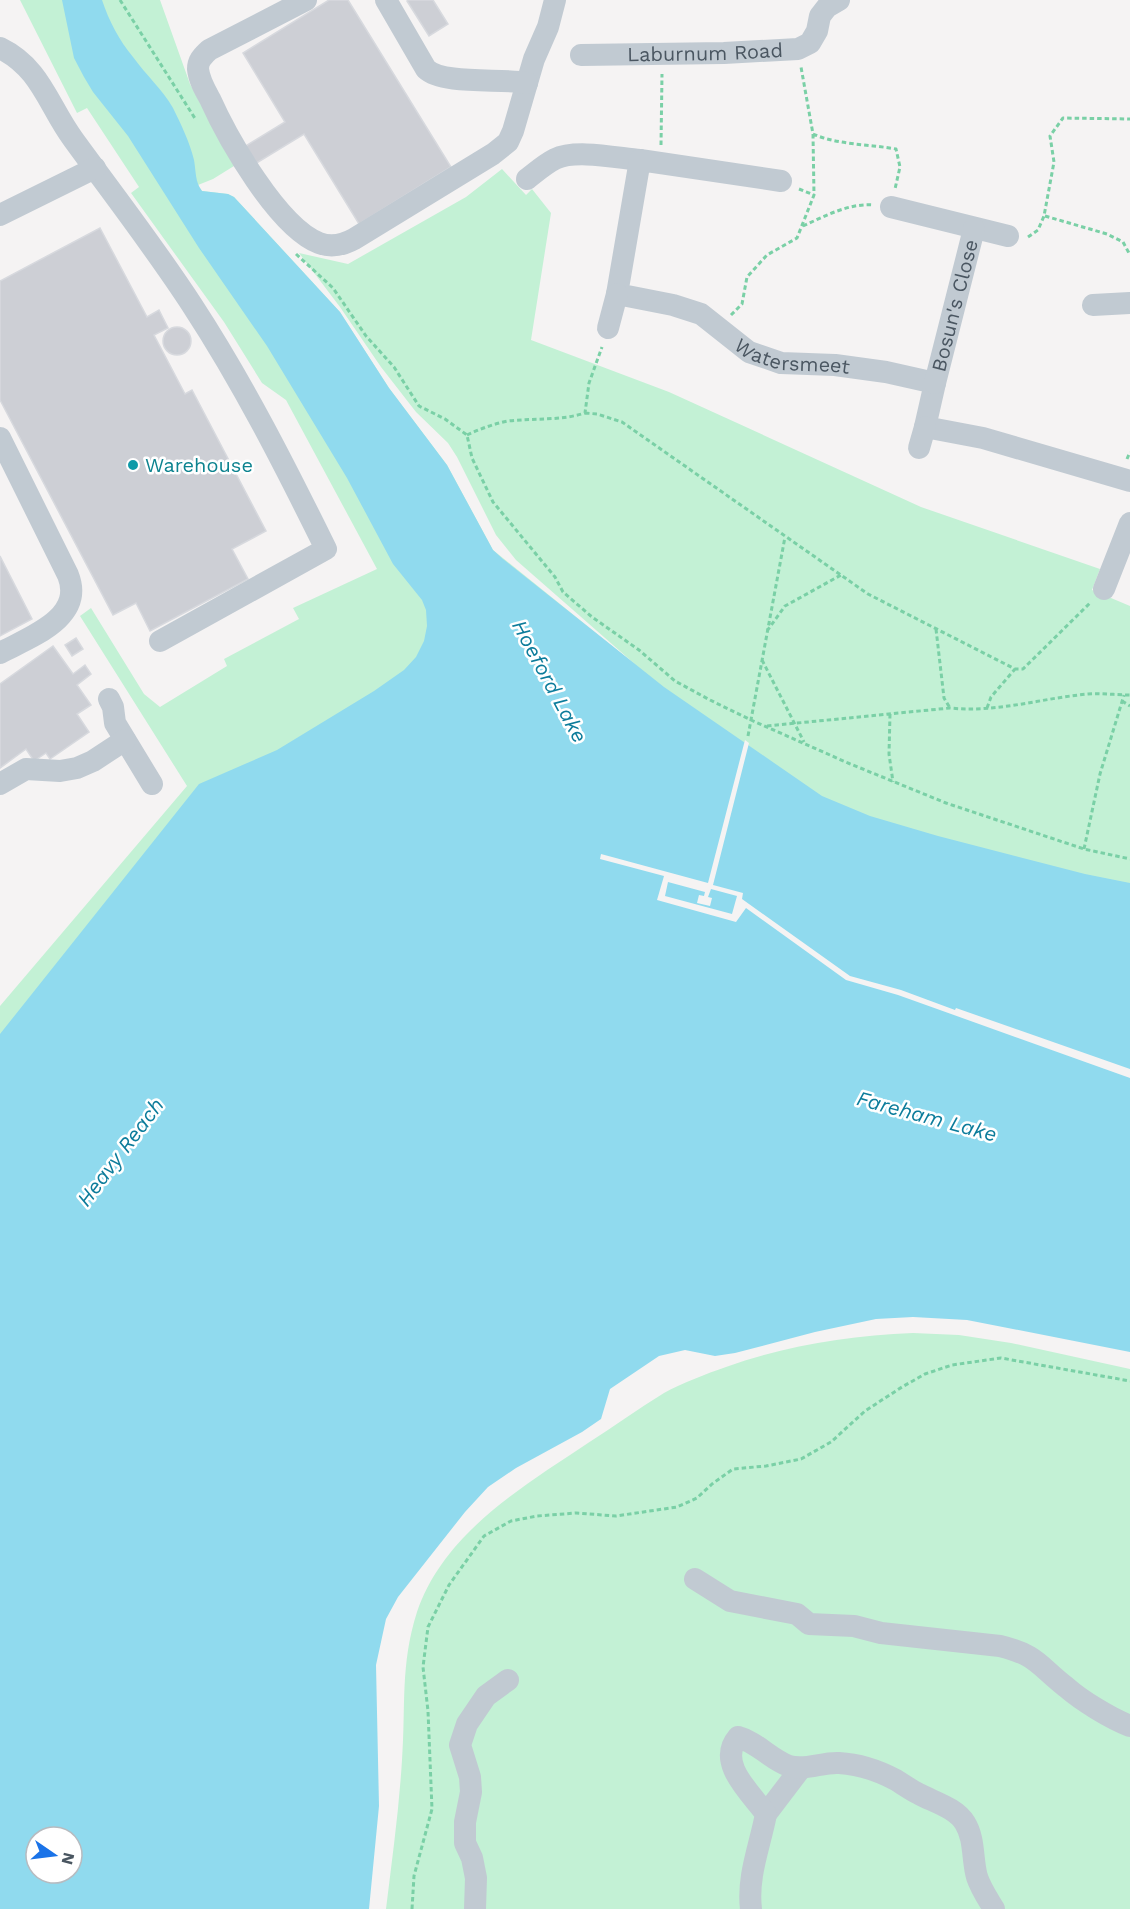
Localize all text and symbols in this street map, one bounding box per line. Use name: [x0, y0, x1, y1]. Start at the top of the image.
street label: Laburnum Road: [627, 38, 783, 66]
street label: Bosun's Close: [926, 237, 983, 374]
street label: Watersmeet: [730, 333, 852, 379]
place label: Warehouse: [145, 453, 253, 477]
marker: Warehouse: [126, 458, 140, 472]
water label: Hoeford Lake: [507, 615, 593, 747]
water label: Fareham Lake: [854, 1085, 1000, 1147]
water label: Heavy Reach: [71, 1093, 169, 1211]
north arrow: [24, 1825, 84, 1885]
text: N: [57, 1850, 79, 1867]

